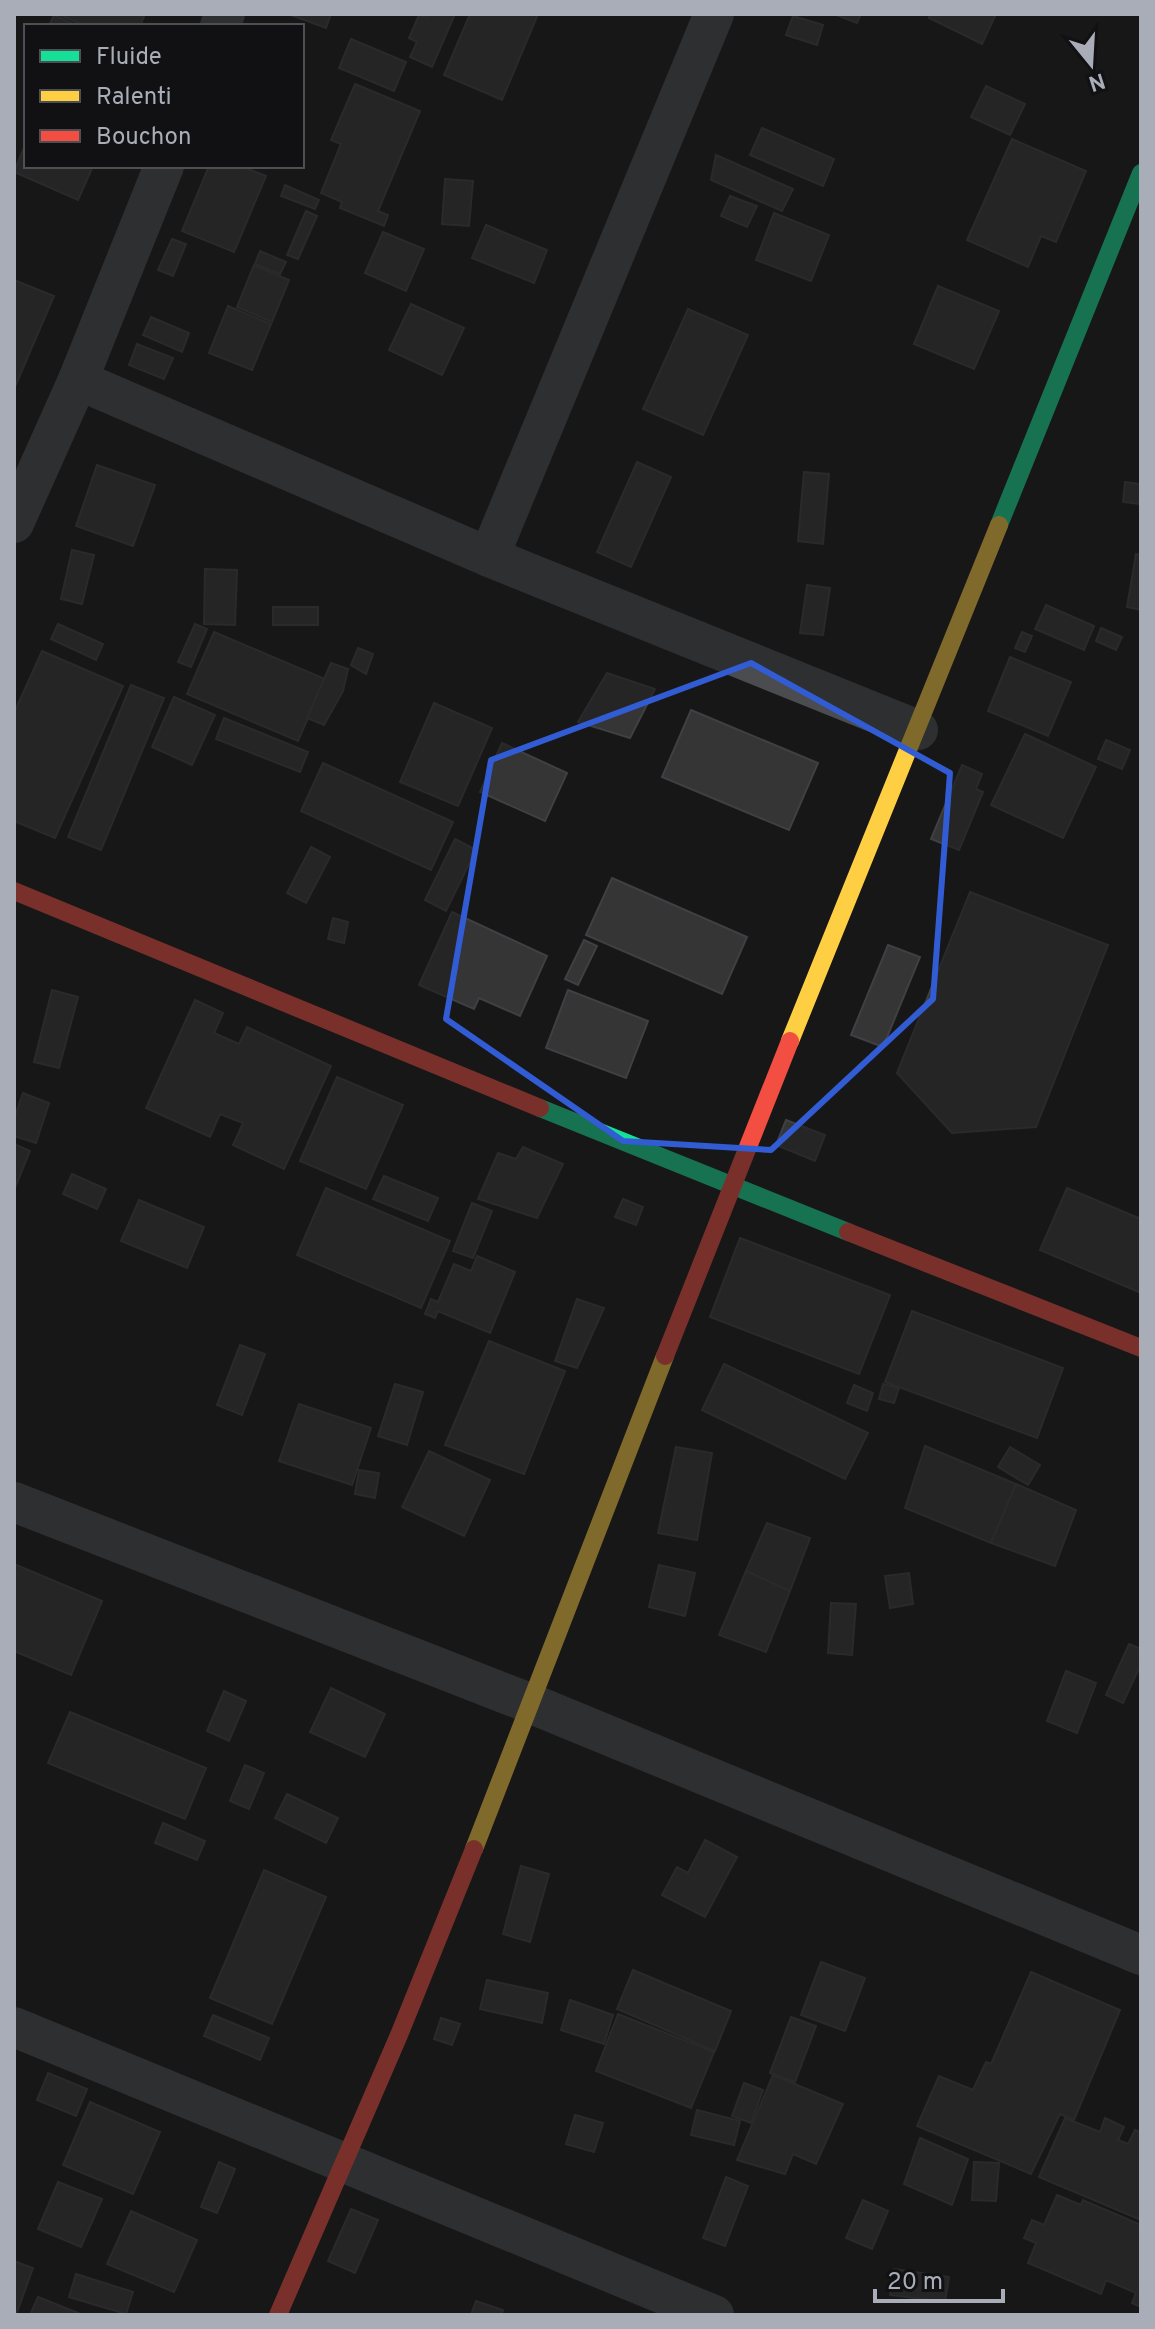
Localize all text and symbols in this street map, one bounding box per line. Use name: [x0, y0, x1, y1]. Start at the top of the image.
legend: [24, 24, 304, 168]
north arrow: [1051, 24, 1131, 104]
text: Fluide: [96, 43, 162, 73]
text: N: [1085, 65, 1108, 96]
text: Ralenti: [96, 83, 172, 113]
text: Bouchon: [96, 123, 191, 153]
scale bar: [875, 2253, 1003, 2303]
text: 20 m: [887, 2268, 943, 2298]

